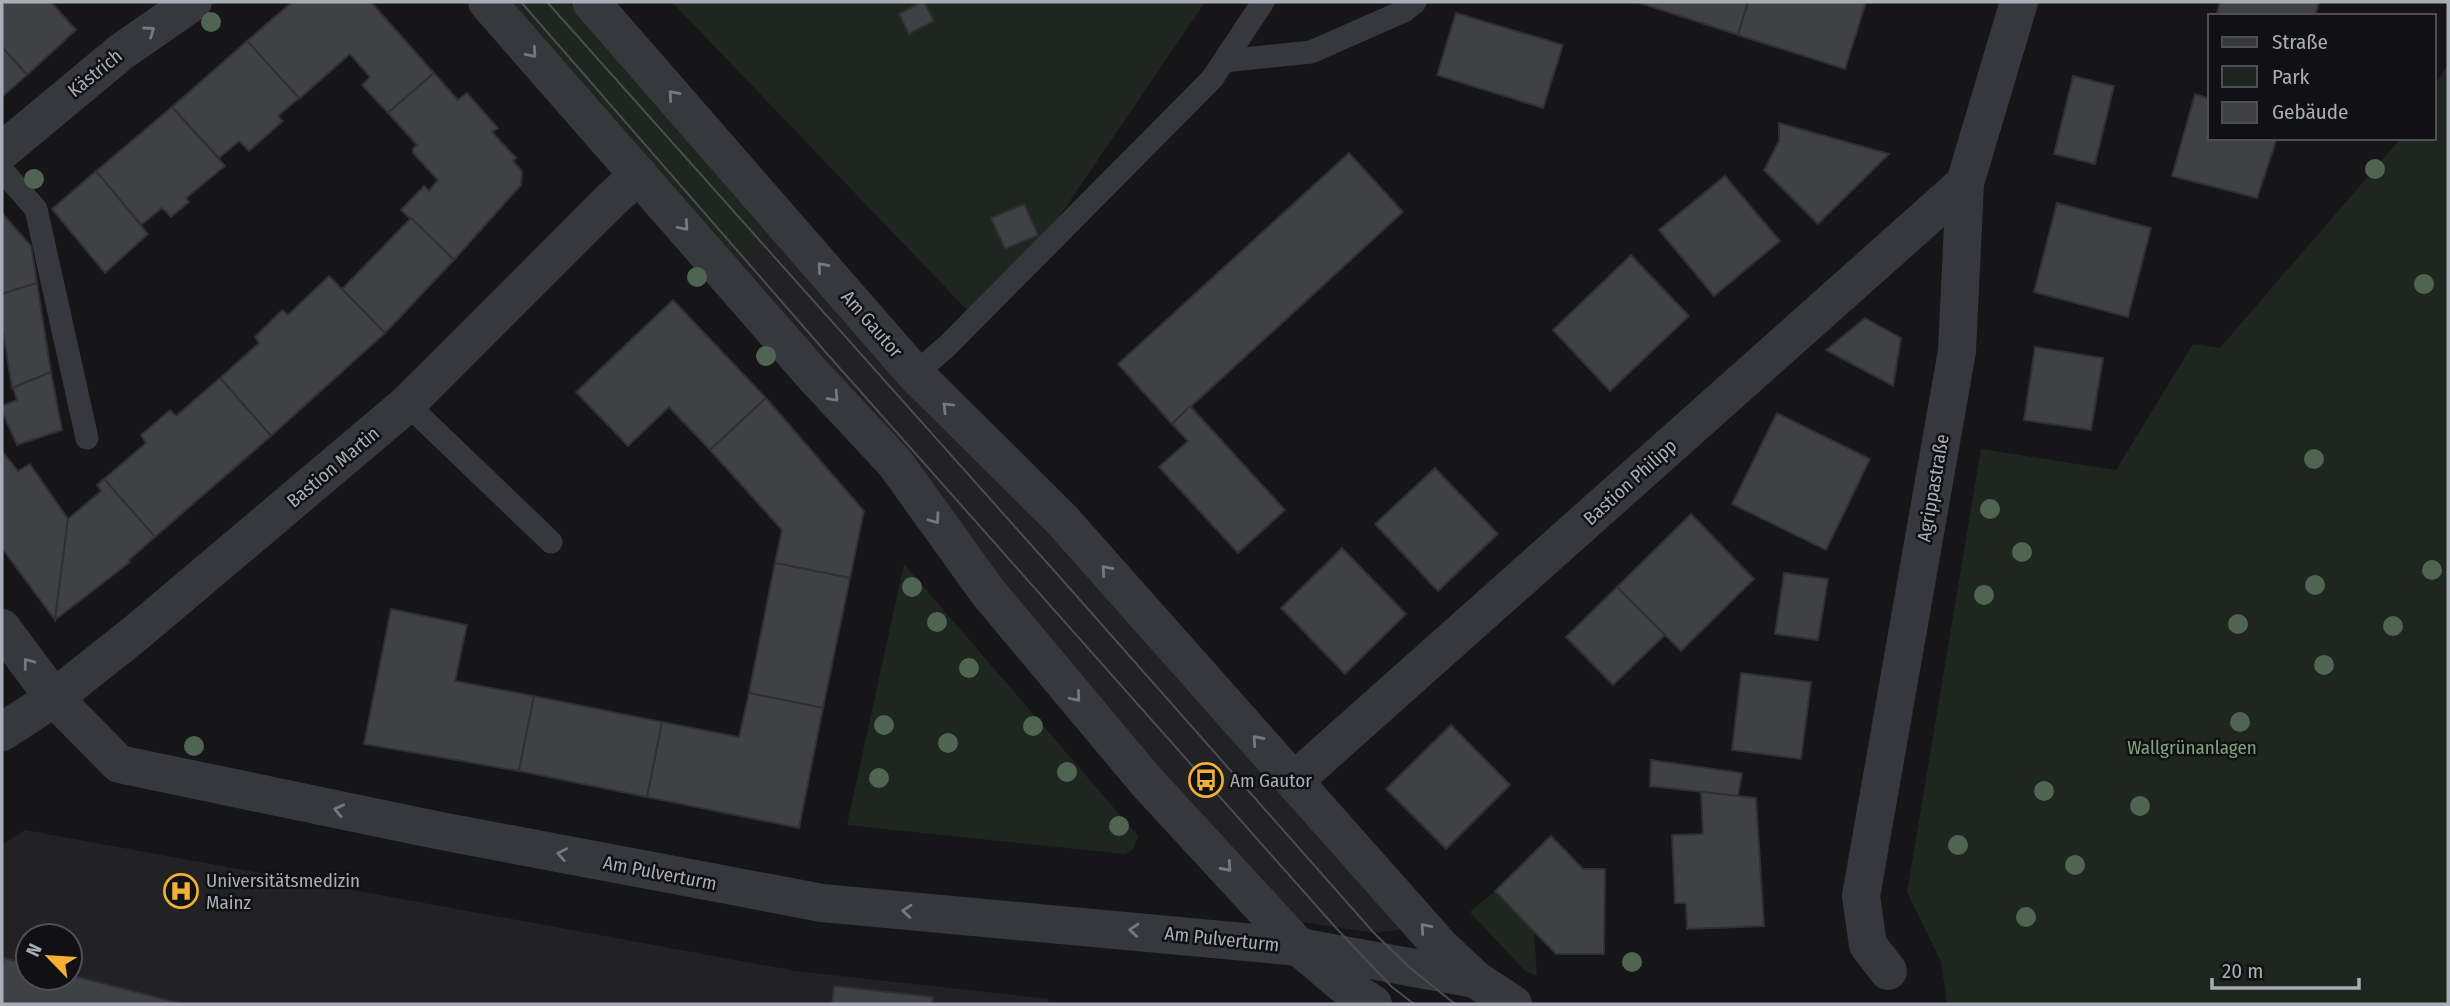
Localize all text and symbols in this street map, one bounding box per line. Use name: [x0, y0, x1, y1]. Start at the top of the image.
legend: [2208, 14, 2436, 140]
one-way arrow: [142, 27, 155, 39]
text: Straße: [2272, 29, 2328, 55]
street label: Kästrich: [63, 44, 127, 102]
one-way arrow: [524, 45, 536, 58]
text: Park: [2272, 64, 2310, 90]
one-way arrow: [669, 90, 681, 103]
text: Gebäude: [2272, 99, 2348, 125]
one-way arrow: [676, 218, 688, 231]
one-way arrow: [818, 262, 830, 275]
street label: Am Gautor: [836, 286, 908, 363]
one-way arrow: [826, 389, 839, 402]
one-way arrow: [943, 402, 956, 415]
street label: Bastion Martin: [282, 422, 384, 512]
street label: Agrippastraße: [1912, 432, 1954, 544]
street label: Bastion Philipp: [1579, 434, 1681, 530]
one-way arrow: [927, 511, 939, 524]
one-way arrow: [1102, 565, 1114, 578]
one-way arrow: [23, 658, 36, 671]
one-way arrow: [1068, 689, 1080, 702]
one-way arrow: [1253, 735, 1265, 748]
park label: Wallgrünanlagen: [2127, 736, 2257, 759]
bus stop icon: Am Gautor: [1187, 761, 1225, 799]
place label: Am Gautor: [1230, 769, 1312, 792]
one-way arrow: [333, 803, 345, 818]
one-way arrow: [556, 848, 568, 863]
street label: Am Pulverturm: [601, 851, 719, 895]
one-way arrow: [1218, 859, 1231, 872]
place label: Universitätsmedizin Mainz: [206, 869, 360, 914]
hospital icon: Universitätsmedizin Mainz: [162, 872, 200, 910]
one-way arrow: [901, 903, 913, 918]
north arrow: [14, 922, 84, 992]
street label: Am Pulverturm: [1164, 922, 1280, 956]
one-way arrow: [1128, 923, 1139, 938]
one-way arrow: [1421, 923, 1433, 936]
text: N: [21, 940, 47, 960]
scale bar: [2212, 946, 2359, 990]
text: 20 m: [2222, 958, 2263, 984]

